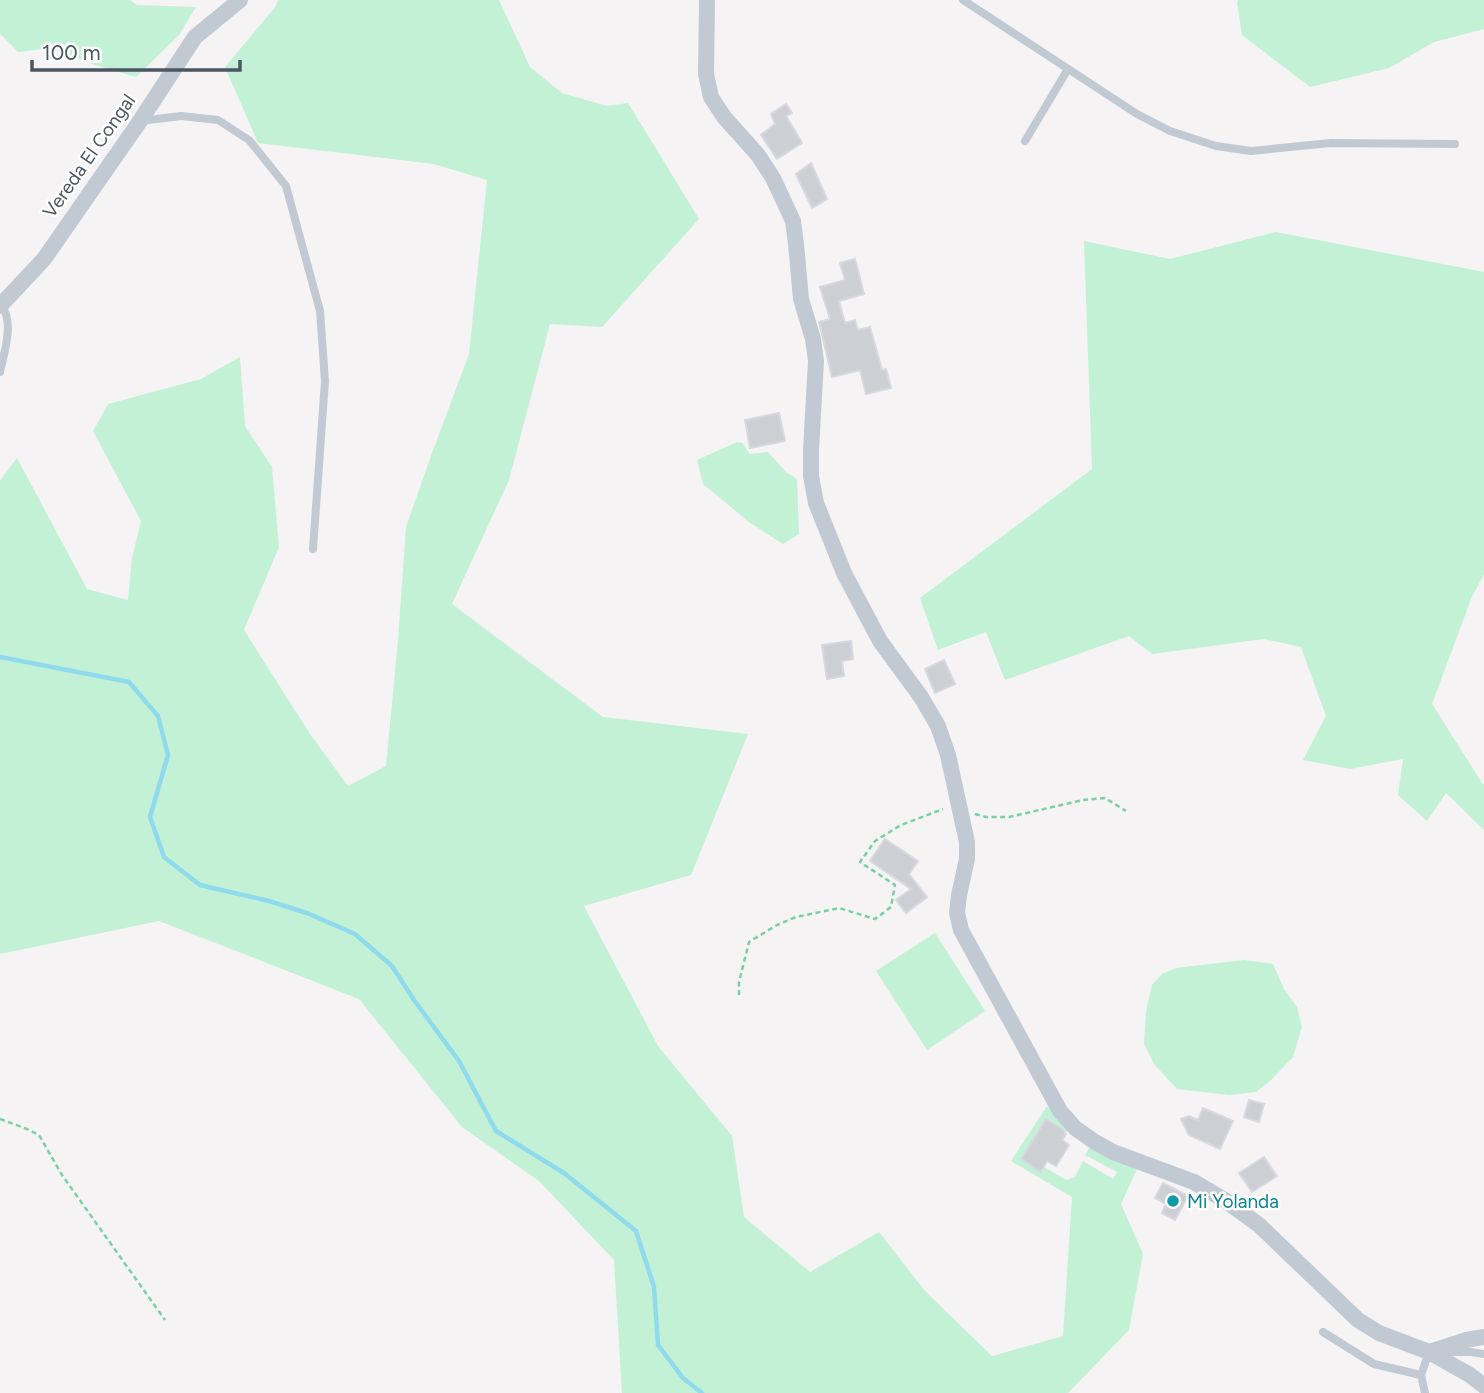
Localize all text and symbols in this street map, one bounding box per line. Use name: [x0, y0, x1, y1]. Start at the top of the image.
scale bar: [32, 28, 240, 72]
text: 100 m: [42, 40, 101, 65]
street label: Vereda El Congal: [38, 90, 140, 222]
place label: Mi Yolanda: [1187, 1190, 1279, 1213]
marker: Mi Yolanda: [1165, 1193, 1181, 1209]

